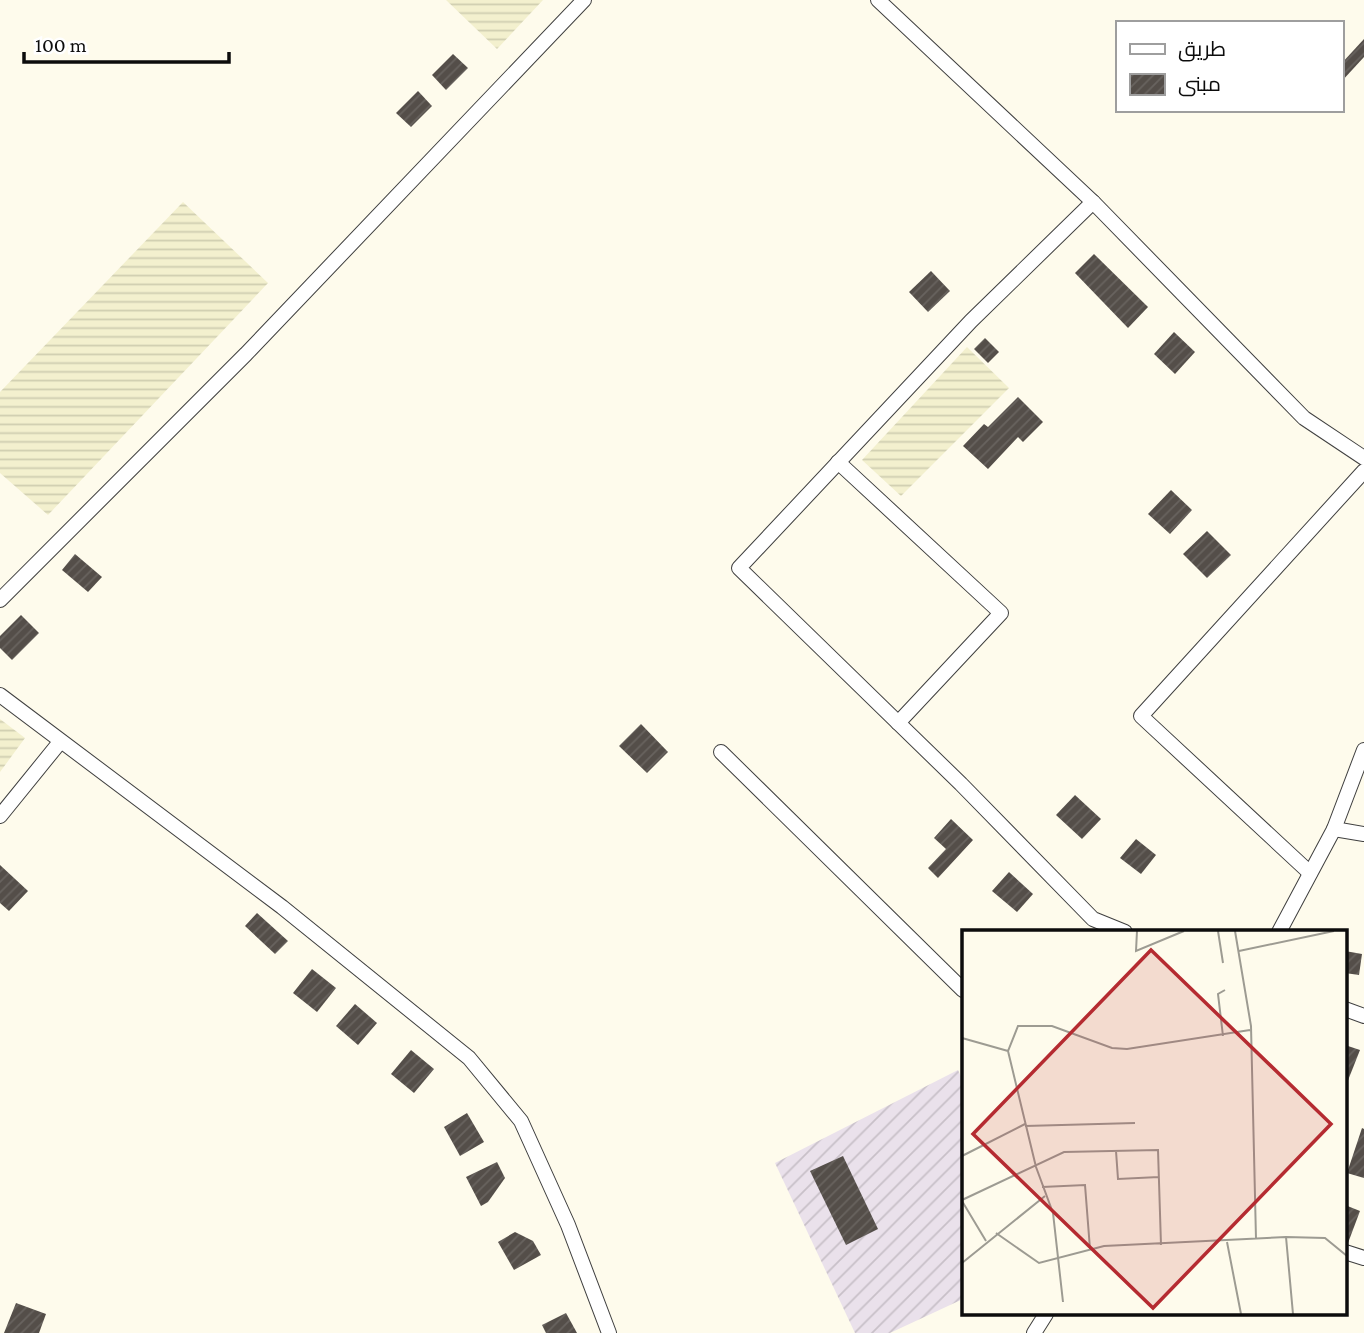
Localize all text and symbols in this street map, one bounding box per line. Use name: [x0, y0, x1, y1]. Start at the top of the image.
scale bar: [24, 21, 229, 65]
legend: [1116, 21, 1343, 112]
text: 100 m: [35, 33, 87, 57]
text: طريق: [1178, 37, 1226, 62]
text: مبنى: [1178, 72, 1221, 97]
inset map: [962, 930, 1346, 1316]

